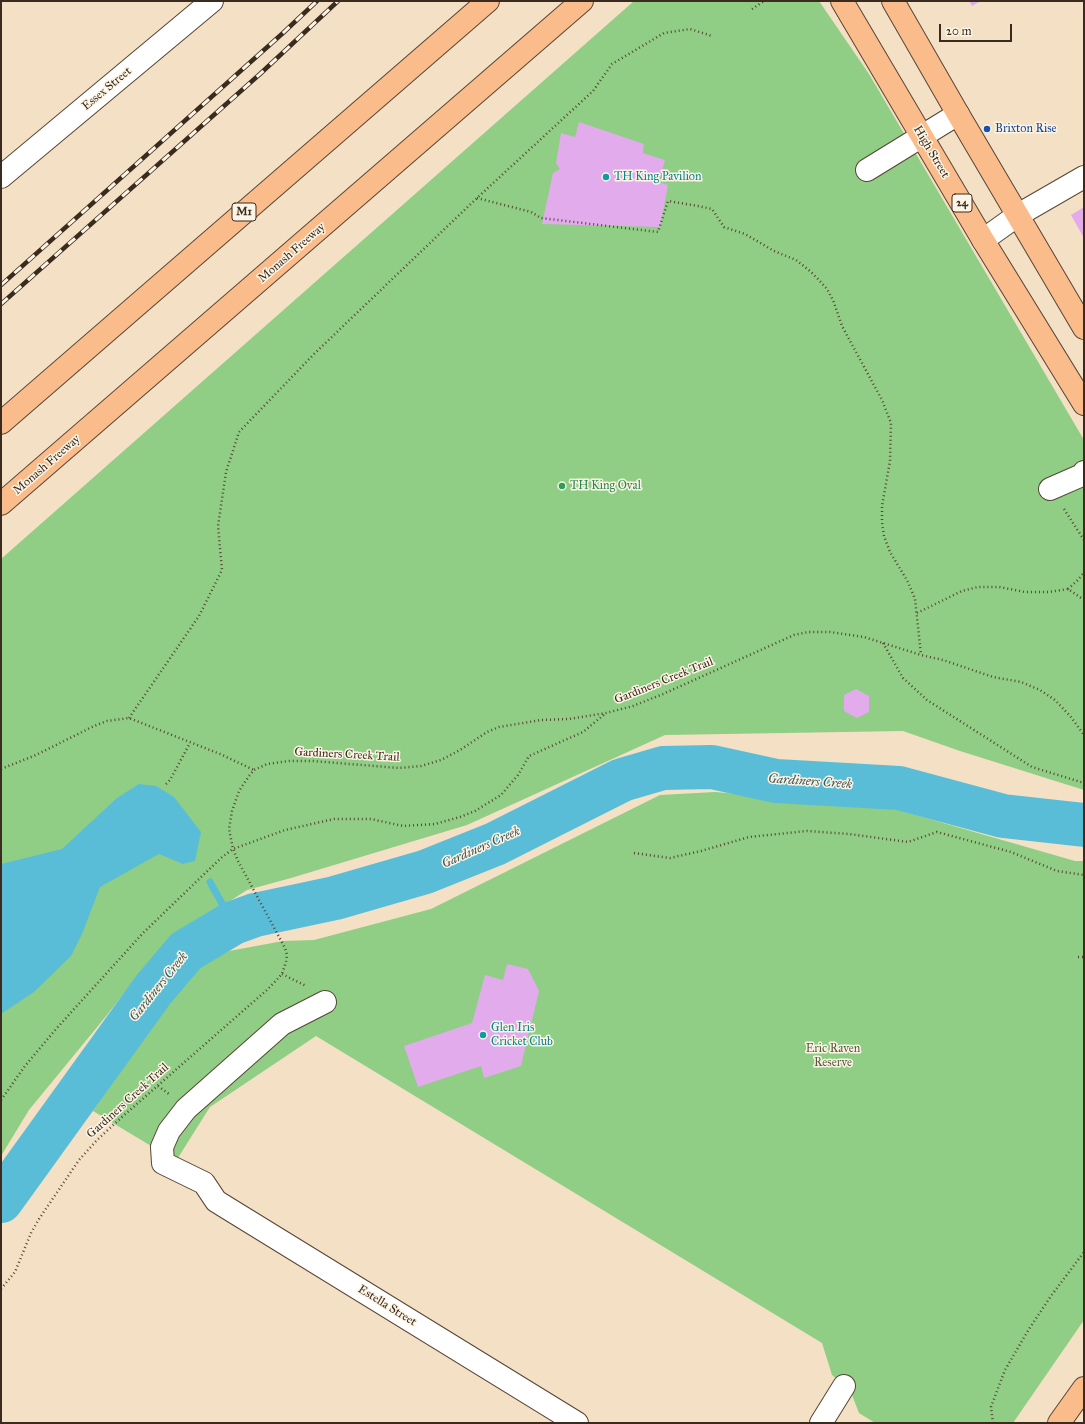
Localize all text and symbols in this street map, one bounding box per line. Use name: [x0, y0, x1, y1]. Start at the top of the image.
scale bar: [941, 16, 1014, 42]
text: 20 m: [946, 24, 972, 38]
street label: Essex Street: [79, 64, 135, 114]
place label: Brixton Rise: [995, 122, 1057, 136]
street label: High Street: [910, 123, 952, 181]
marker: Brixton Rise: [982, 124, 992, 134]
place label: TH King Pavilion: [614, 170, 702, 184]
marker: TH King Pavilion: [601, 172, 611, 182]
road number: 24: [952, 194, 972, 212]
road number: M1: [232, 203, 256, 221]
street label: Monash Freeway: [256, 220, 328, 286]
street label: Monash Freeway: [11, 432, 83, 498]
place label: TH King Oval: [570, 479, 641, 493]
marker: TH King Oval: [557, 481, 567, 491]
street label: Gardiners Creek Trail: [612, 655, 716, 707]
street label: Gardiners Creek Trail: [294, 745, 400, 765]
water label: Gardiners Creek: [768, 771, 852, 793]
water label: Gardiners Creek: [439, 824, 523, 872]
water label: Gardiners Creek: [126, 949, 192, 1025]
place label: Glen Iris Cricket Club: [491, 1021, 553, 1049]
marker: Glen Iris Cricket Club: [478, 1030, 488, 1040]
park label: Eric Raven Reserve: [806, 1042, 860, 1070]
street label: Gardiners Creek Trail: [84, 1060, 172, 1142]
street label: Estella Street: [355, 1282, 419, 1330]

